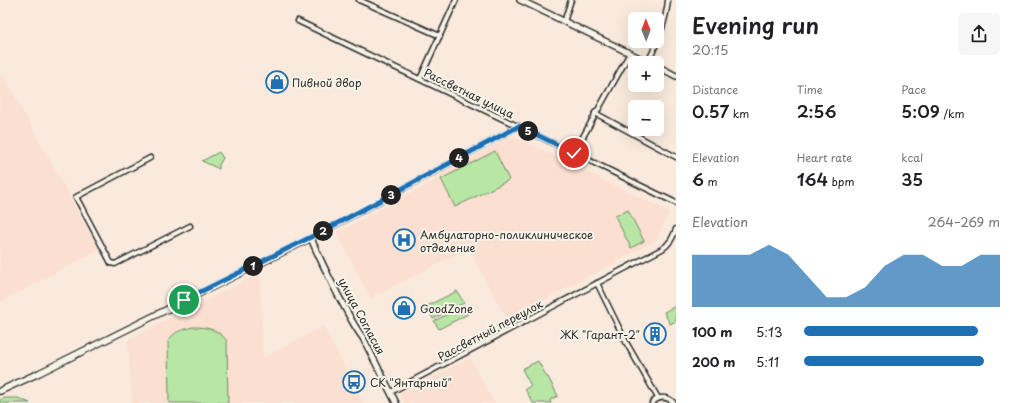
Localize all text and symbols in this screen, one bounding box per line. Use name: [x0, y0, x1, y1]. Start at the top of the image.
text: Evening run: [692, 8, 819, 41]
north arrow: [628, 12, 664, 48]
map controls: [628, 12, 664, 136]
button: share: [958, 13, 1000, 55]
text: 20:15: [692, 40, 728, 59]
button: +: [628, 56, 664, 92]
street label: Рассветная улица: [421, 64, 517, 122]
shop icon: Пивной двор: [264, 69, 290, 95]
place label: Пивной двор: [292, 74, 362, 91]
text: Distance: [692, 81, 738, 98]
text: Time: [797, 81, 823, 98]
text: Pace: [901, 81, 926, 98]
text: 0.57: [692, 98, 729, 124]
text: 2:56: [797, 98, 836, 124]
text: 5:09: [901, 98, 940, 124]
button: −: [628, 100, 664, 136]
text: km: [729, 105, 749, 122]
text: /km: [940, 105, 964, 122]
pin: 5: [518, 121, 538, 141]
text: 5: [524, 122, 532, 139]
pin: [557, 136, 591, 170]
icon: check: [563, 142, 585, 164]
pin: 4: [449, 148, 469, 168]
text: 4: [455, 149, 463, 166]
text: Elevation: [692, 149, 739, 166]
text: Heart rate: [797, 149, 852, 166]
text: kcal: [901, 149, 923, 166]
text: 6: [692, 166, 704, 192]
text: 164: [797, 166, 828, 192]
text: 35: [901, 166, 923, 192]
text: m: [704, 173, 718, 190]
text: bpm: [828, 173, 854, 190]
pin: 3: [381, 185, 401, 205]
text: 3: [387, 186, 395, 203]
text: Elevation: [692, 212, 748, 231]
text: 264–269 m: [927, 212, 1000, 231]
pin: 2: [313, 221, 333, 241]
text: 2: [319, 222, 327, 239]
place label: Амбулаторно-поликлиническое отделение: [420, 226, 593, 256]
hospital icon: Амбулаторно-поликлиническое отделение: [391, 227, 417, 253]
pin: 1: [243, 256, 263, 276]
text: 1: [250, 257, 256, 274]
street label: улица Согласия: [335, 274, 389, 358]
pin: [167, 283, 201, 317]
icon: arrive: [173, 289, 195, 311]
shop icon: GoodZone: [391, 295, 417, 321]
street label: Рассветный переулок: [434, 295, 546, 365]
place label: GoodZone: [420, 300, 473, 317]
building icon: ЖК "Гарант-2": [642, 321, 668, 347]
text: 100 m: [692, 322, 733, 341]
text: 5:13: [756, 322, 783, 341]
place label: ЖК "Гарант-2": [559, 326, 640, 343]
text: 200 m: [692, 352, 736, 371]
text: 5:11: [756, 352, 779, 371]
bus stop icon: СК "Янтарный": [341, 369, 367, 395]
place label: СК "Янтарный": [370, 374, 452, 391]

